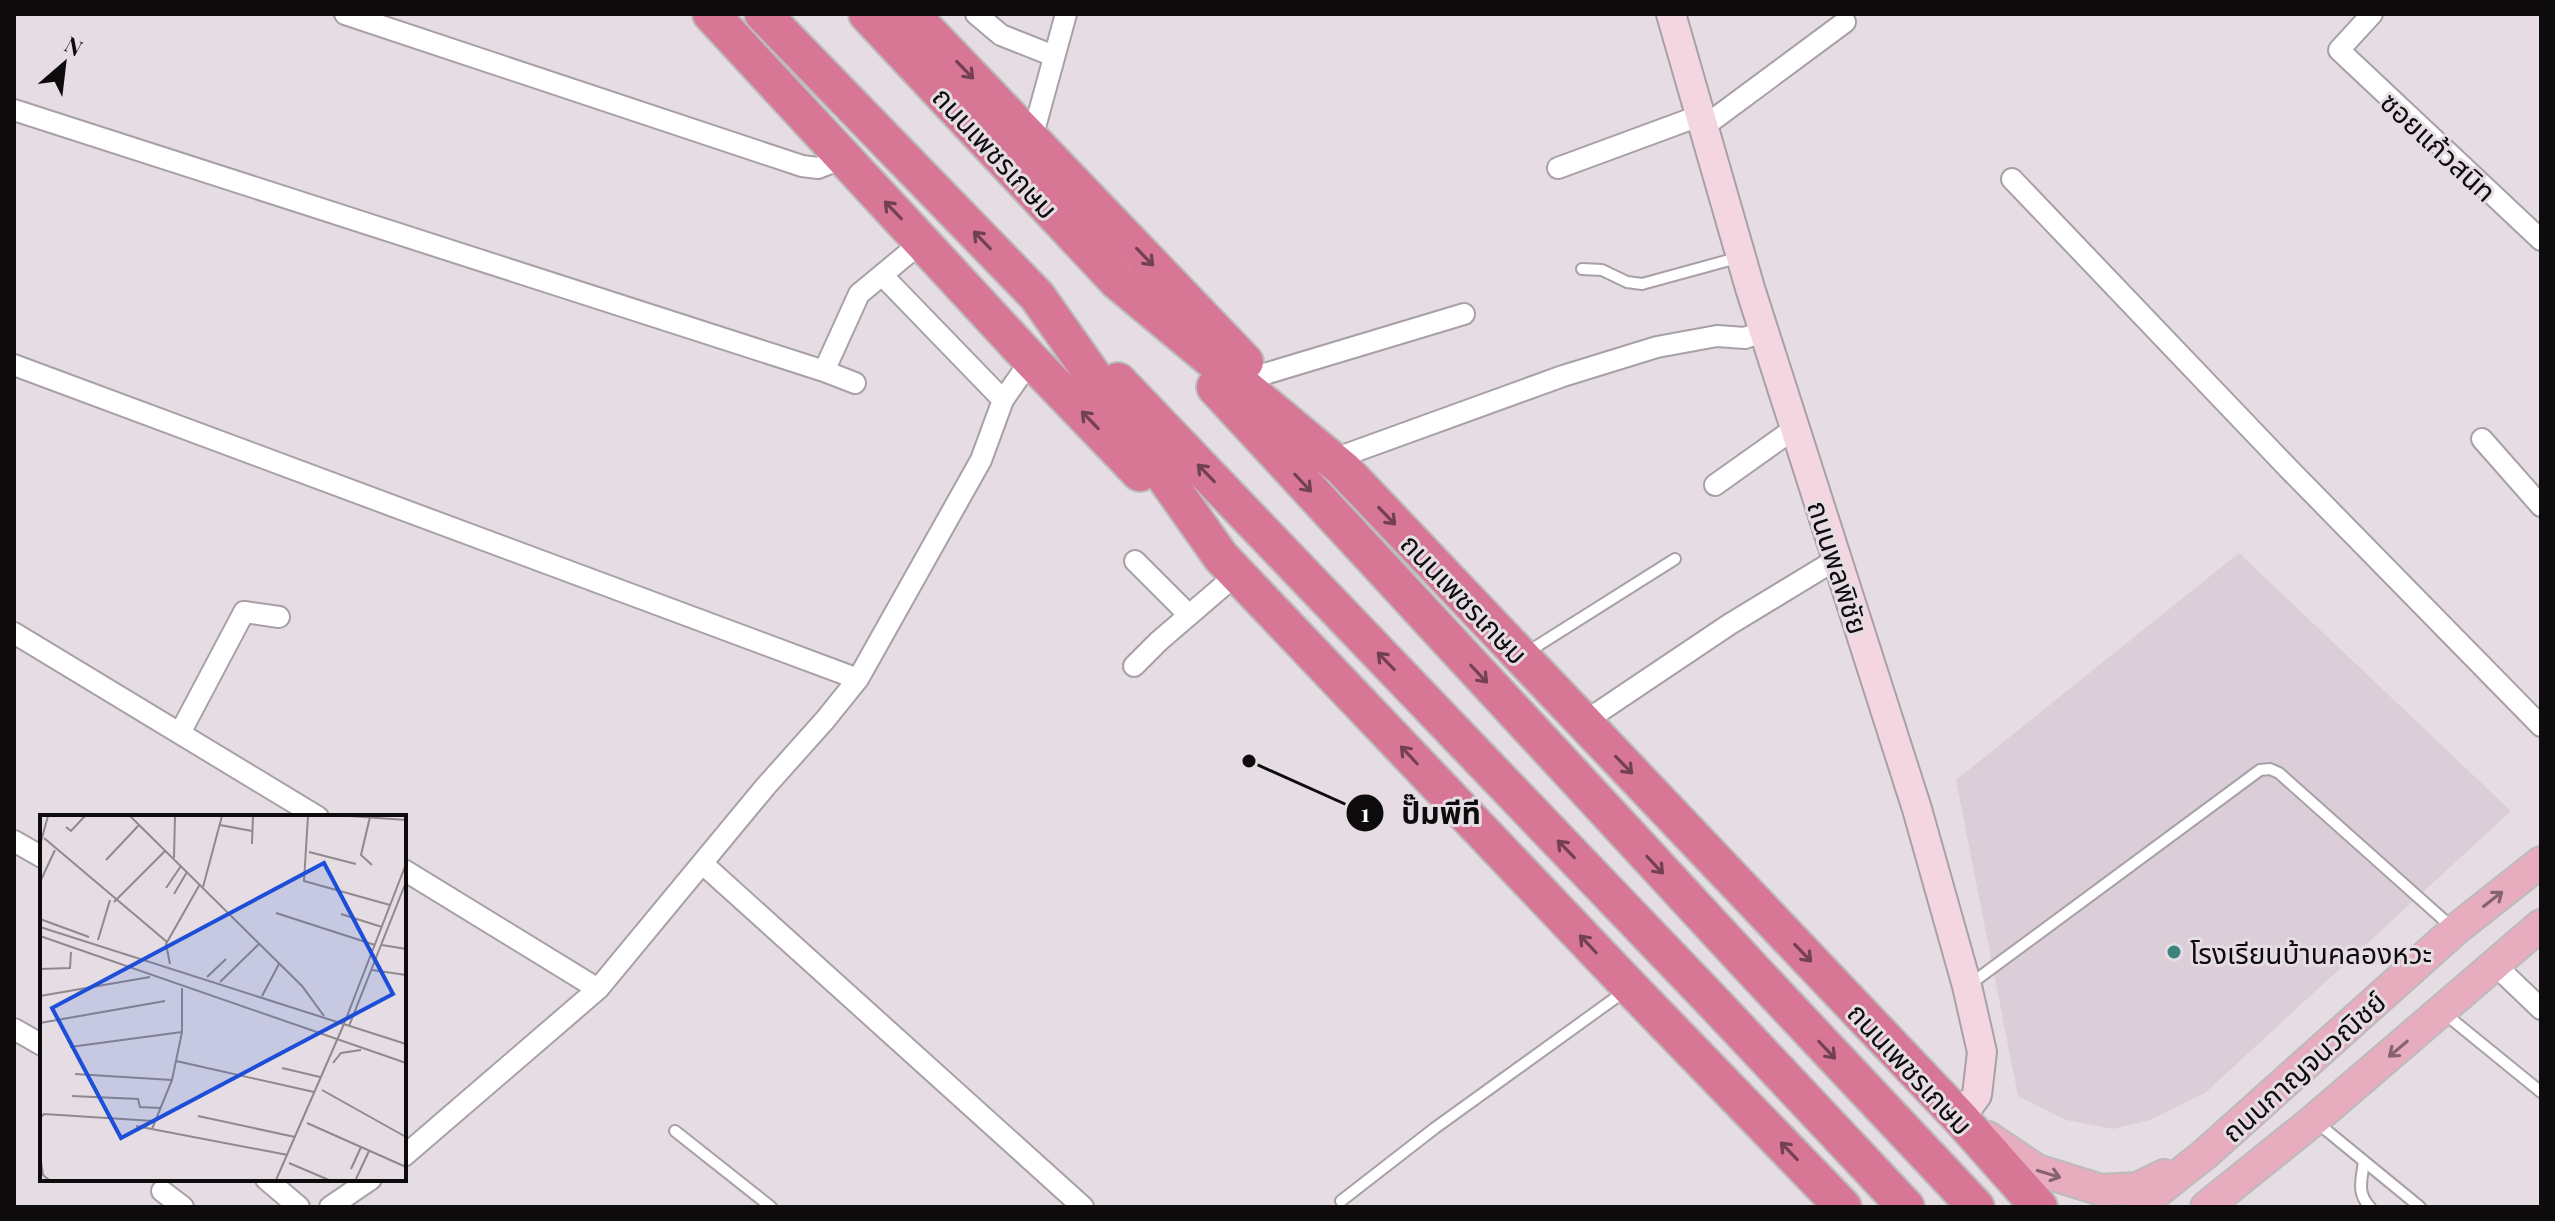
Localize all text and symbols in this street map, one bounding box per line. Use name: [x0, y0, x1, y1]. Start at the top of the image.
north arrow: [24, 24, 104, 104]
text: N: [60, 28, 88, 62]
one-way arrow: [956, 60, 975, 80]
street label: ถนนเพชรเกษม: [925, 78, 1067, 226]
street label: ซอยแก้วสนิท: [2373, 83, 2505, 209]
one-way arrow: [884, 201, 903, 220]
one-way arrow: [973, 230, 992, 250]
one-way arrow: [1136, 247, 1154, 267]
one-way arrow: [1081, 411, 1099, 431]
one-way arrow: [1197, 463, 1216, 483]
one-way arrow: [1293, 472, 1311, 492]
street label: ถนนพลพิชัย: [1800, 496, 1878, 638]
one-way arrow: [1377, 505, 1396, 525]
street label: ถนนเพชรเกษม: [1393, 525, 1537, 671]
one-way arrow: [1377, 651, 1396, 671]
one-way arrow: [1470, 663, 1488, 683]
one-way arrow: [1400, 745, 1419, 765]
one-way arrow: [1615, 755, 1634, 775]
callout: ปั๊มพีที: [1345, 786, 1497, 840]
text: ปั๊มพีที: [1401, 792, 1481, 832]
text: 1: [1360, 796, 1370, 828]
inset map: [40, 815, 406, 1181]
one-way arrow: [1557, 839, 1576, 859]
one-way arrow: [1646, 854, 1664, 874]
one-way arrow: [2482, 891, 2503, 908]
one-way arrow: [1579, 934, 1598, 954]
place label: โรงเรียนบ้านคลองหวะ: [2190, 934, 2432, 971]
one-way arrow: [1794, 943, 1812, 963]
marker: โรงเรียนบ้านคลองหวะ: [2165, 943, 2183, 961]
street label: ถนนกาญจนวณิชย์: [2213, 982, 2393, 1149]
street label: ถนนเพชรเกษม: [1840, 994, 1982, 1142]
one-way arrow: [1818, 1039, 1836, 1059]
one-way arrow: [2388, 1040, 2408, 1058]
one-way arrow: [1779, 1141, 1798, 1161]
one-way arrow: [2036, 1167, 2062, 1182]

